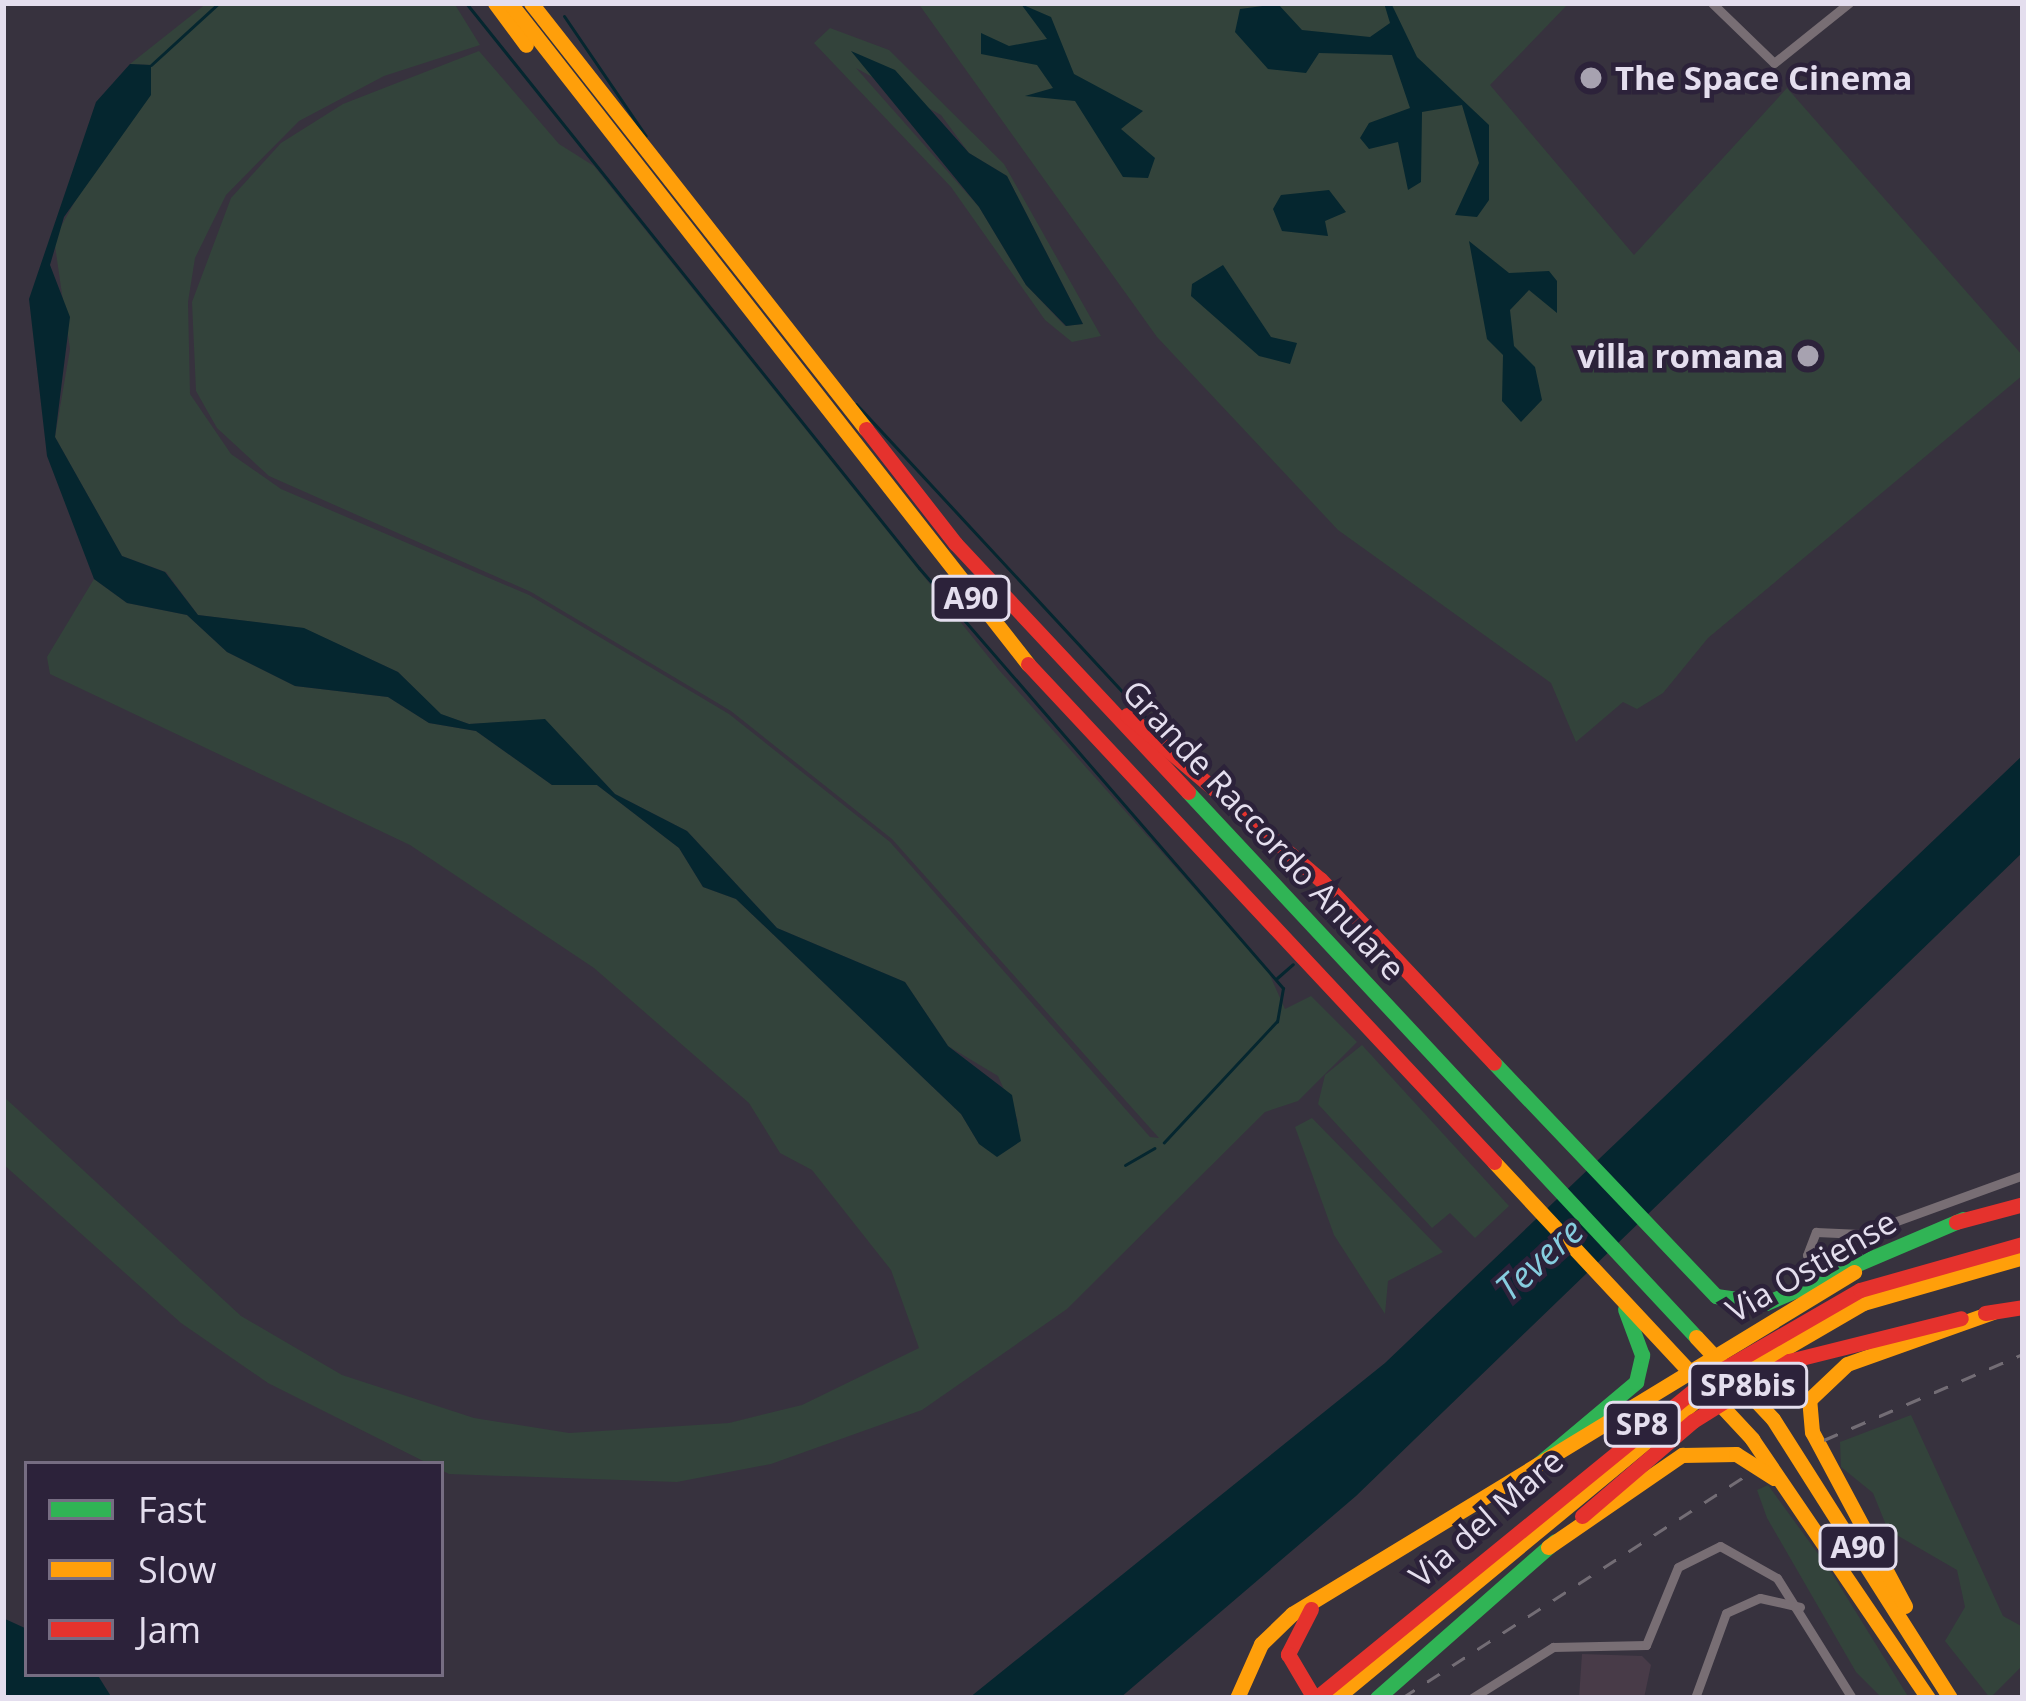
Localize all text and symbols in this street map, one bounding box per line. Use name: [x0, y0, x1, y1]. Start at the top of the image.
place label: The Space Cinema: [1615, 58, 1913, 98]
marker: The Space Cinema: [1578, 65, 1604, 91]
place label: villa romana: [1577, 336, 1784, 376]
marker: villa romana: [1795, 343, 1821, 369]
road number: A90: [929, 574, 1013, 622]
street label: Grande Raccordo Anulare: [1115, 672, 1413, 988]
street label: Via Ostiense: [1719, 1201, 1903, 1331]
water label: Tevere: [1486, 1209, 1592, 1309]
road number: SP8bis: [1688, 1361, 1808, 1409]
road number: SP8: [1603, 1400, 1681, 1448]
street label: Via del Mare: [1401, 1441, 1571, 1595]
legend: [24, 1461, 444, 1677]
text: Fast: [138, 1485, 207, 1534]
road number: A90: [1816, 1523, 1900, 1571]
text: Slow: [138, 1545, 216, 1594]
text: Jam: [138, 1605, 201, 1654]

